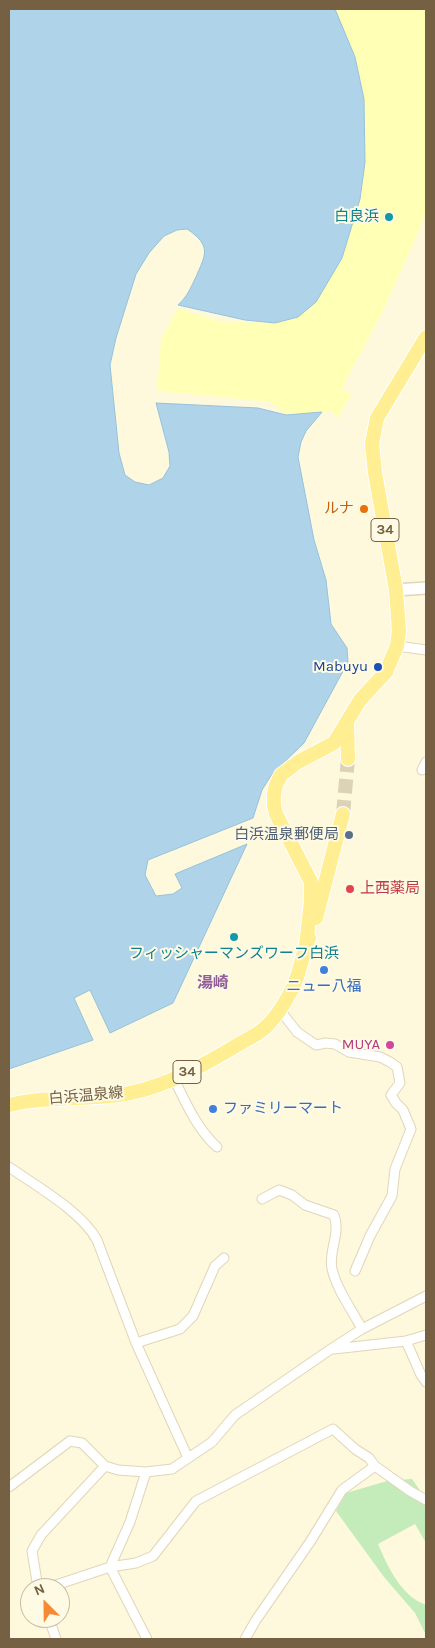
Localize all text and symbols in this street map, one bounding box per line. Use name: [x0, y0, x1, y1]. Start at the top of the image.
place label: 白良浜: [334, 208, 379, 226]
marker: 白良浜: [383, 211, 395, 223]
place label: ルナ: [324, 500, 354, 518]
marker: ルナ: [358, 503, 370, 515]
road number: 34: [371, 518, 399, 542]
place label: Mabuyu: [313, 658, 368, 676]
marker: Mabuyu: [372, 661, 384, 673]
place label: 白浜温泉郵便局: [234, 826, 339, 844]
marker: 白浜温泉郵便局: [343, 829, 355, 841]
place label: 上西薬局: [360, 880, 420, 898]
marker: 上西薬局: [344, 883, 356, 895]
marker: フィッシャーマンズワーフ白浜: [228, 931, 240, 943]
place label: フィッシャーマンズワーフ白浜: [129, 945, 339, 963]
marker: ニュー八福: [318, 964, 330, 976]
district label: 湯崎: [197, 973, 229, 993]
place label: ニュー八福: [287, 978, 361, 996]
place label: MUYA: [342, 1036, 380, 1054]
marker: MUYA: [384, 1039, 396, 1051]
road number: 34: [173, 1060, 201, 1084]
street label: 白浜温泉線: [48, 1084, 124, 1108]
place label: ファミリーマート: [223, 1100, 343, 1118]
marker: ファミリーマート: [207, 1103, 219, 1115]
north arrow: [20, 1578, 70, 1628]
text: N: [31, 1580, 47, 1599]

